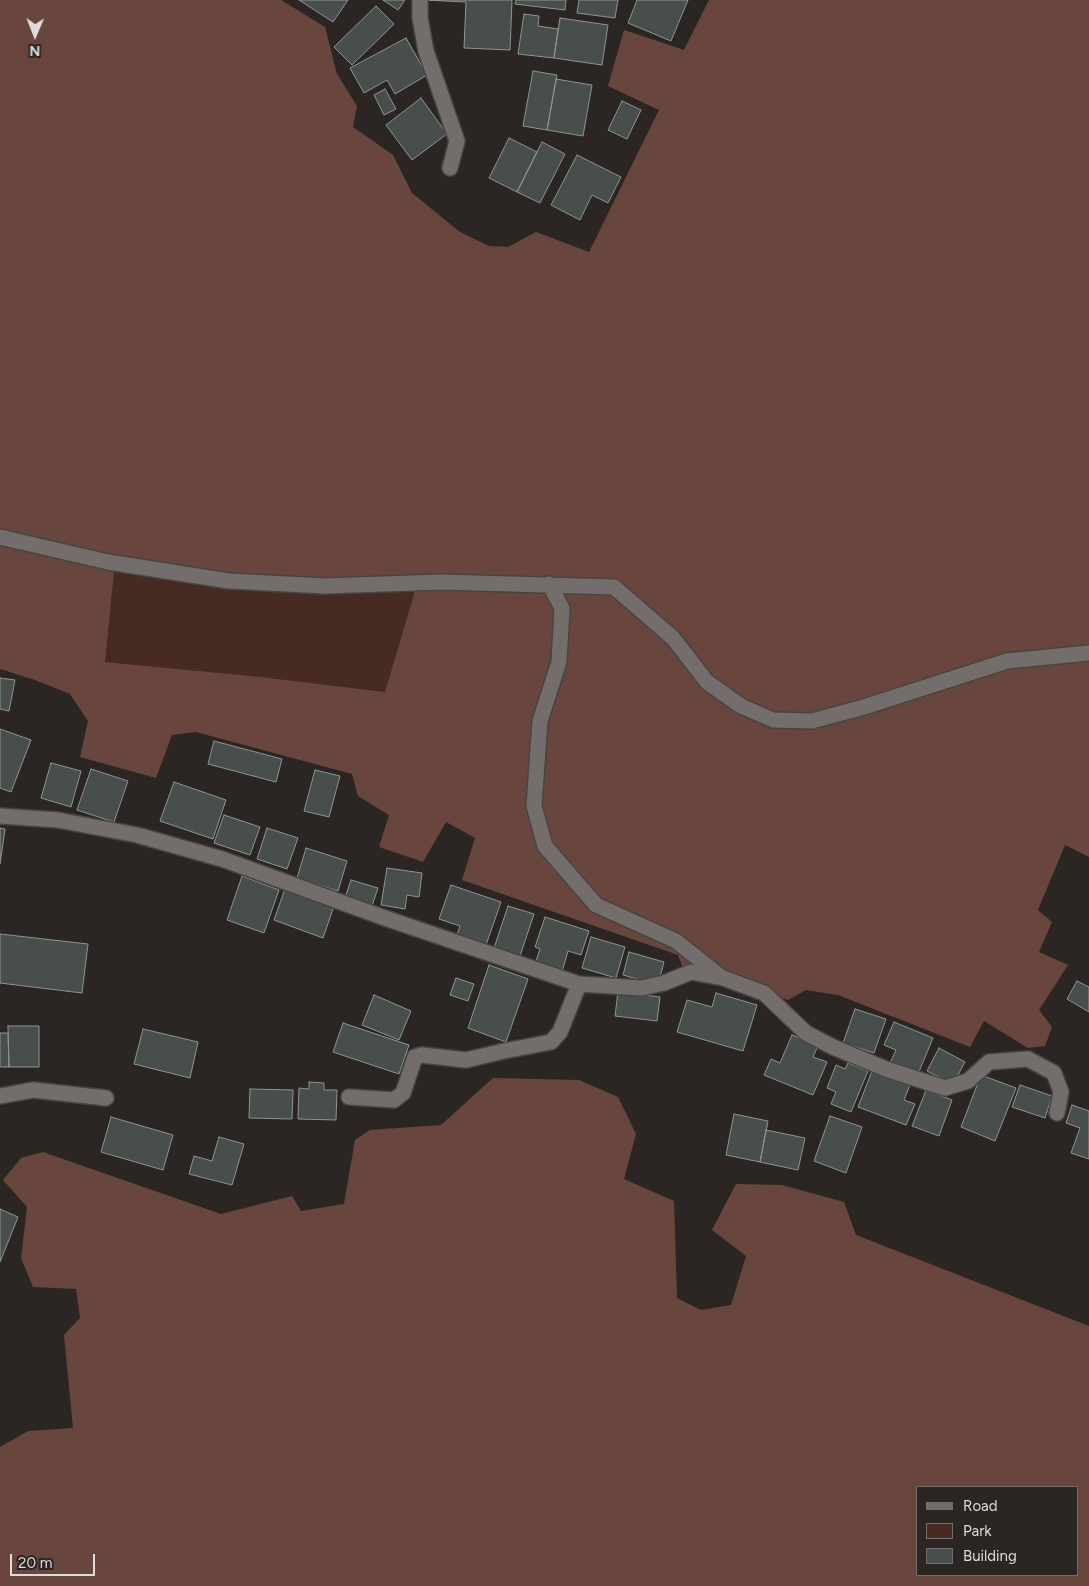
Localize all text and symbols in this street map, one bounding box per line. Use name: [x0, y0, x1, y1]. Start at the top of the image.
north arrow: [10, 10, 60, 60]
text: N: [29, 42, 40, 59]
legend: [916, 1486, 1079, 1576]
text: Road: [963, 1497, 998, 1515]
text: Park: [963, 1522, 992, 1540]
scale bar: [12, 1544, 98, 1576]
text: Building: [963, 1547, 1017, 1565]
text: 20 m: [18, 1554, 52, 1572]

